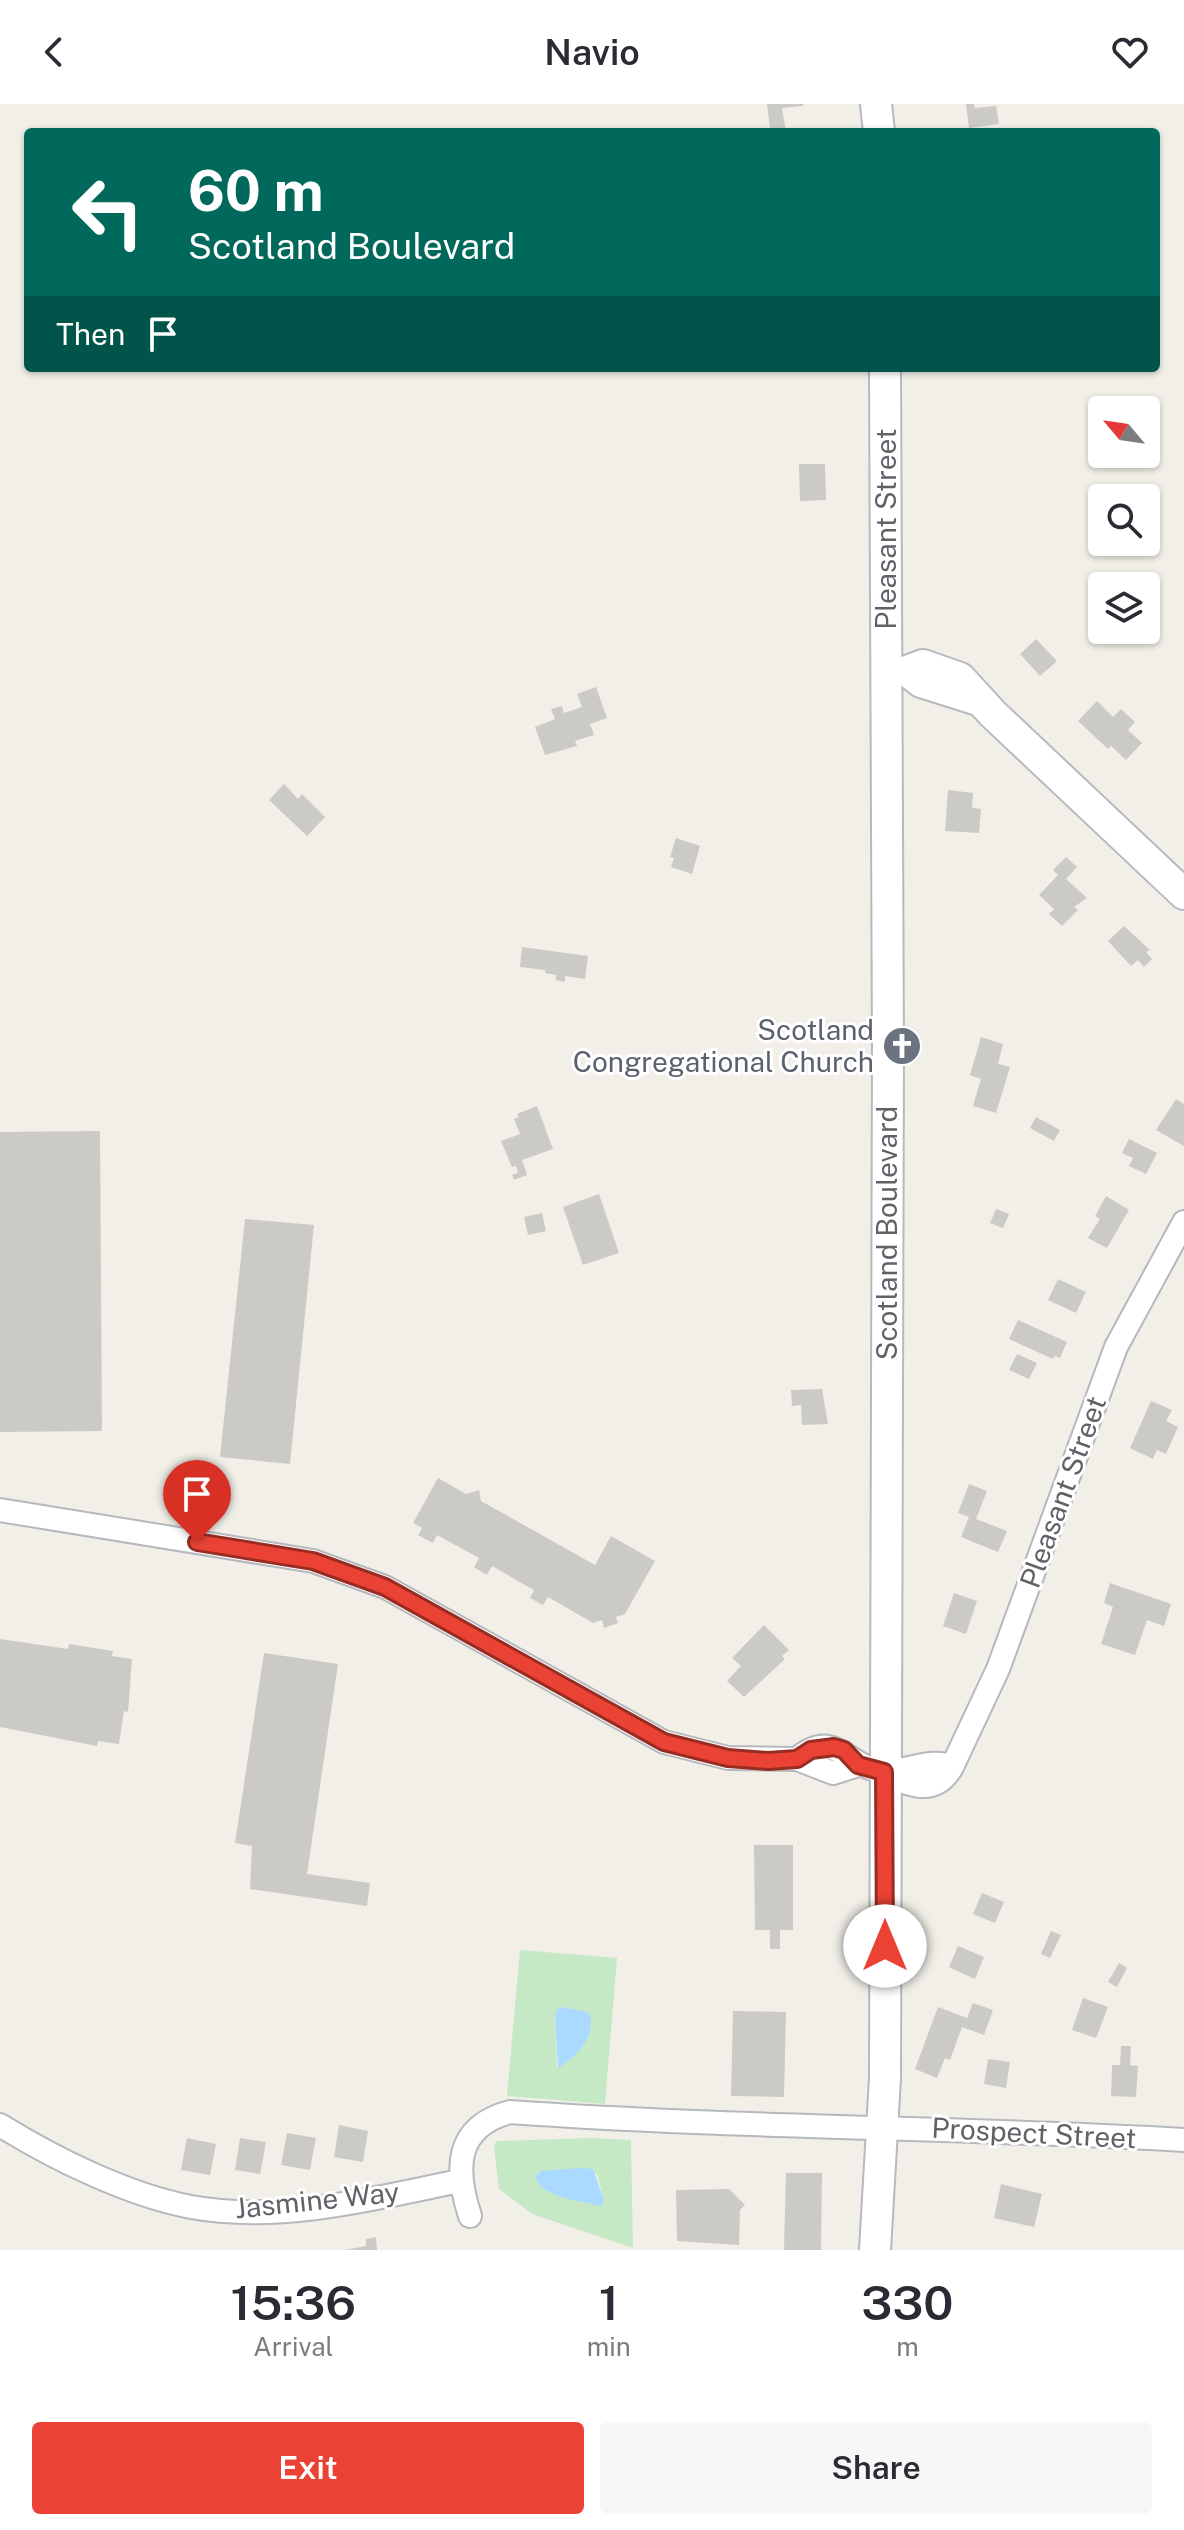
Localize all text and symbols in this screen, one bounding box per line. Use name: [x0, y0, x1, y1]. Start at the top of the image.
icon: back: [32, 30, 76, 74]
icon: heart: [1108, 30, 1152, 74]
text: Navio: [544, 31, 640, 73]
text: 60 m: [188, 158, 324, 224]
icon: left: [56, 160, 160, 264]
text: Scotland Boulevard: [188, 225, 515, 267]
icon: arrive: [141, 312, 185, 356]
text: Then: [56, 316, 125, 352]
north arrow: [1088, 396, 1160, 468]
map controls: [1088, 396, 1160, 644]
street label: Pleasant Street: [869, 428, 902, 630]
button: search: [1088, 484, 1160, 556]
button: layers: [1088, 572, 1160, 644]
place label: Scotland Congregational Church: [573, 1013, 874, 1078]
church icon: Scotland Congregational Church: [881, 1025, 923, 1067]
street label: Scotland Boulevard: [870, 1106, 903, 1360]
street label: Pleasant Street: [1013, 1392, 1112, 1592]
pin: [163, 1460, 231, 1542]
icon: arrive: [175, 1472, 219, 1516]
position arrow: [843, 1904, 927, 1988]
street label: Prospect Street: [931, 2111, 1137, 2154]
street label: Jasmine Way: [233, 2174, 401, 2225]
text: 15:36: [231, 2274, 356, 2331]
text: 1: [599, 2274, 619, 2331]
text: 330: [861, 2274, 953, 2331]
text: Arrival: [253, 2331, 333, 2362]
text: min: [587, 2331, 631, 2362]
text: m: [896, 2331, 919, 2362]
button: Exit: [32, 2422, 584, 2514]
button: Share: [600, 2422, 1152, 2514]

